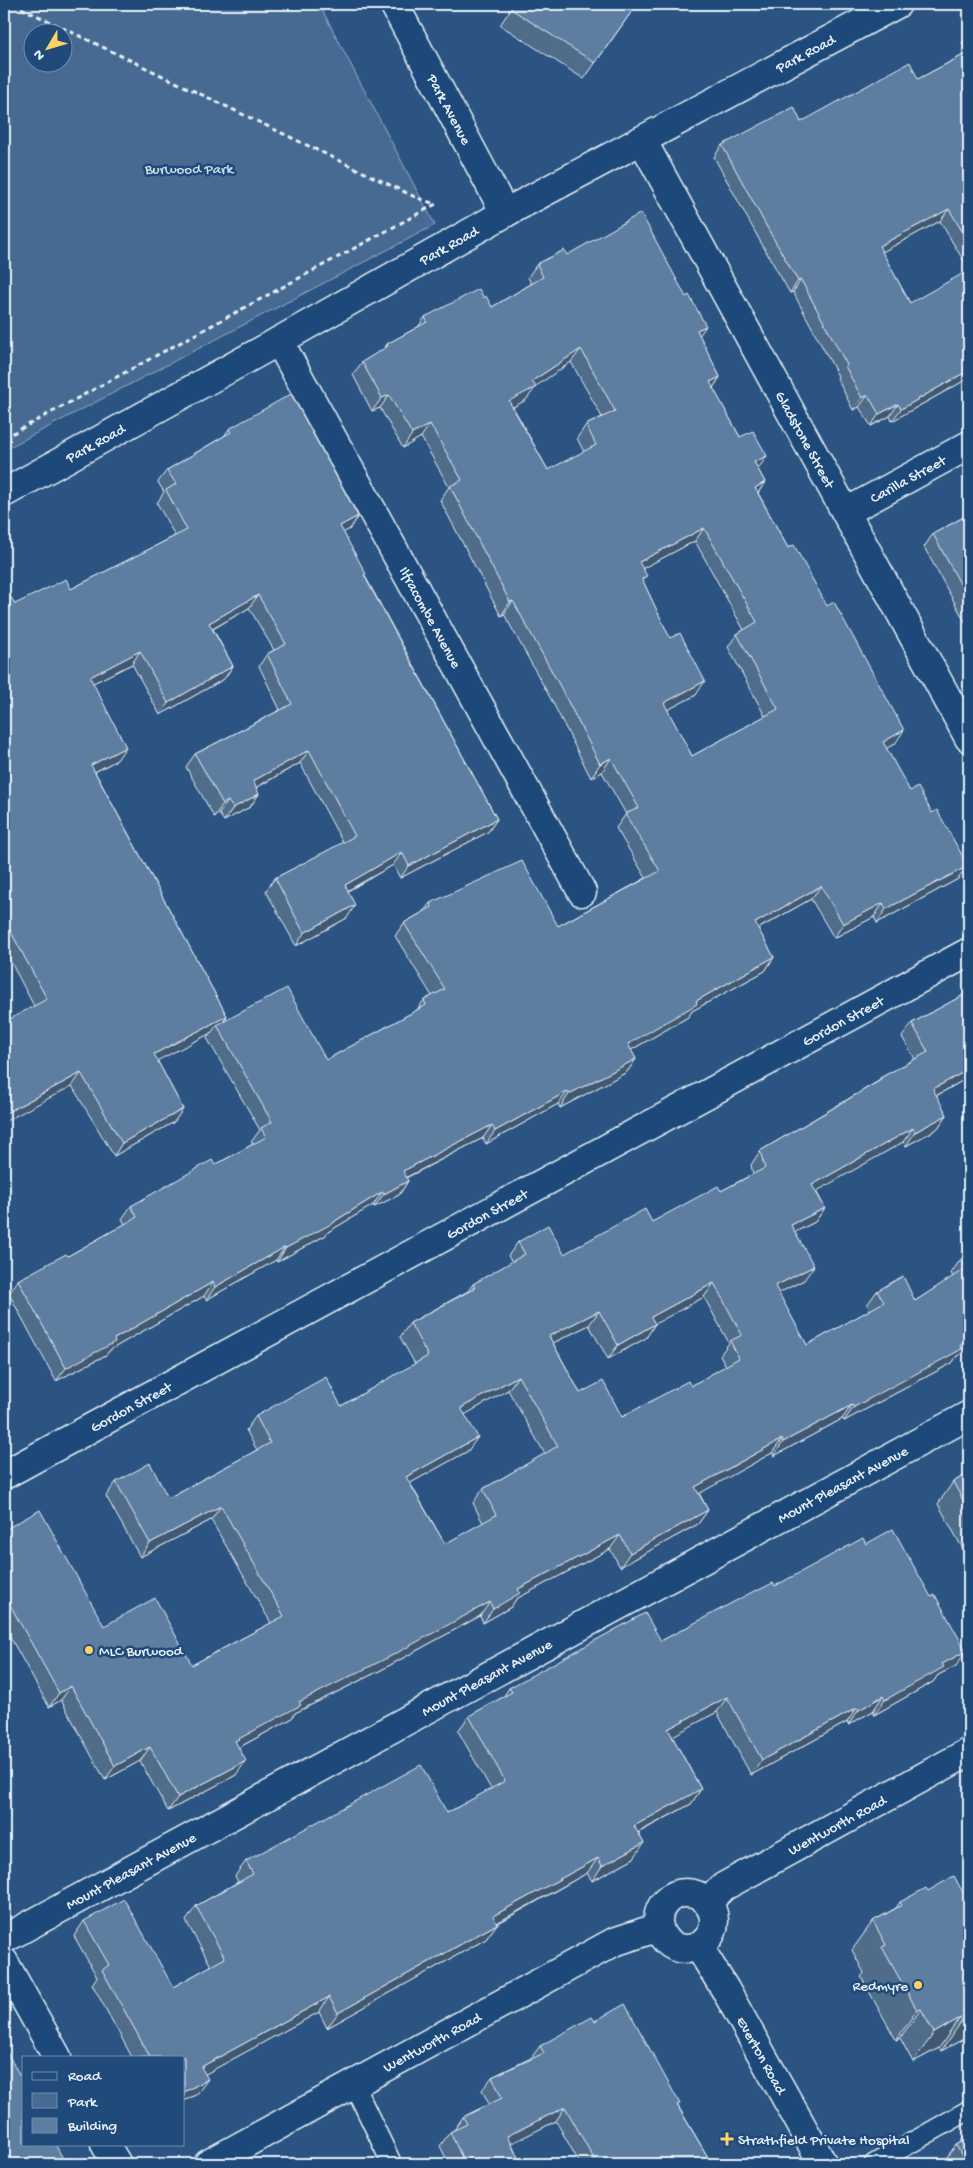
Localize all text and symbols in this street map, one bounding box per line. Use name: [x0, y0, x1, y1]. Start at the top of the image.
north arrow: [22, 22, 72, 72]
street label: Park Road: [772, 31, 840, 78]
text: N: [30, 46, 49, 63]
street label: Park Avenue: [421, 71, 474, 149]
park label: Burwood Park: [144, 161, 234, 179]
street label: Park Road: [416, 222, 483, 271]
street label: Gladstone Street: [770, 389, 839, 493]
street label: Park Road: [62, 420, 130, 469]
street label: Carilla Street: [867, 451, 951, 508]
street label: Ilfracombe Avenue: [394, 564, 464, 672]
street label: Gordon Street: [800, 992, 889, 1052]
street label: Gordon Street: [444, 1185, 533, 1244]
street label: Gordon Street: [88, 1378, 177, 1437]
street label: Mount Pleasant Avenue: [775, 1443, 912, 1528]
street label: Mount Pleasant Avenue: [419, 1636, 556, 1721]
place label: MLC Burwood: [99, 1643, 184, 1661]
marker: MLC Burwood: [83, 1644, 95, 1656]
street label: Wentworth Road: [786, 1792, 891, 1860]
street label: Mount Pleasant Avenue: [63, 1829, 200, 1915]
place label: Redmyre: [853, 1978, 908, 1996]
marker: Redmyre: [912, 1979, 924, 1991]
street label: Wentworth Road: [381, 2009, 486, 2077]
street label: Everton Road: [731, 2014, 790, 2099]
legend: [22, 2056, 185, 2146]
text: Road: [68, 2068, 102, 2086]
text: Park: [67, 2094, 98, 2112]
text: Building: [67, 2118, 117, 2136]
marker: Strathfield Private Hospital: [720, 2132, 734, 2146]
place label: Strathfield Private Hospital: [738, 2132, 910, 2150]

